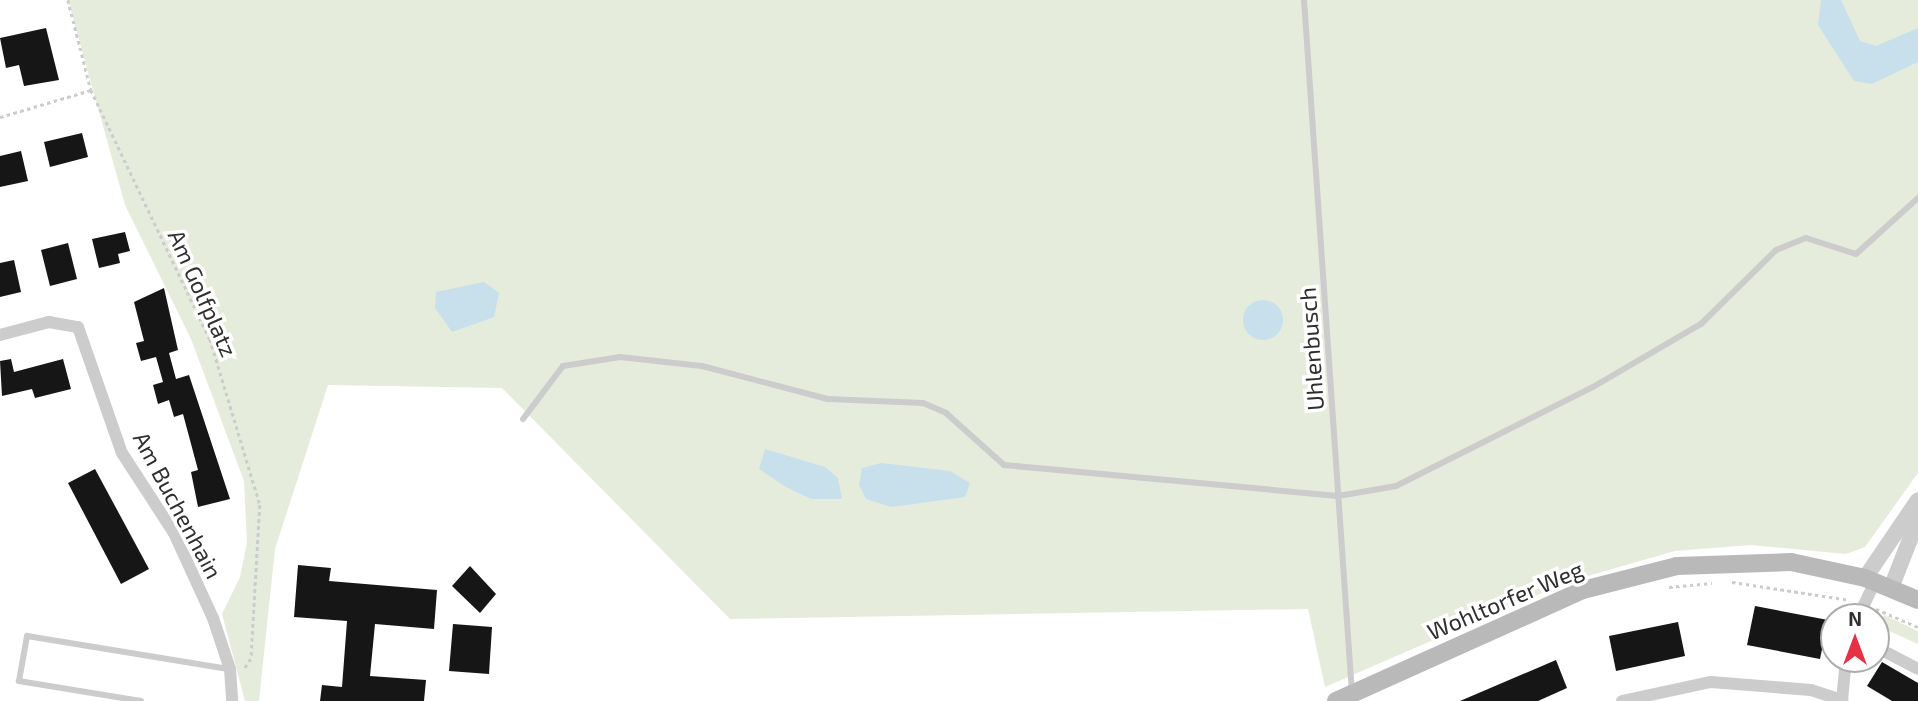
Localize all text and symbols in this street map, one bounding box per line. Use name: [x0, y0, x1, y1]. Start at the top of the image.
street label: Am Golfplatz: [163, 225, 243, 361]
street label: Uhlenbusch: [1293, 286, 1329, 412]
street label: Am Buchenhain: [128, 427, 228, 583]
street label: Wohltorfer Weg: [1423, 555, 1587, 645]
north arrow: [1820, 603, 1890, 673]
text: N: [1848, 607, 1862, 630]

